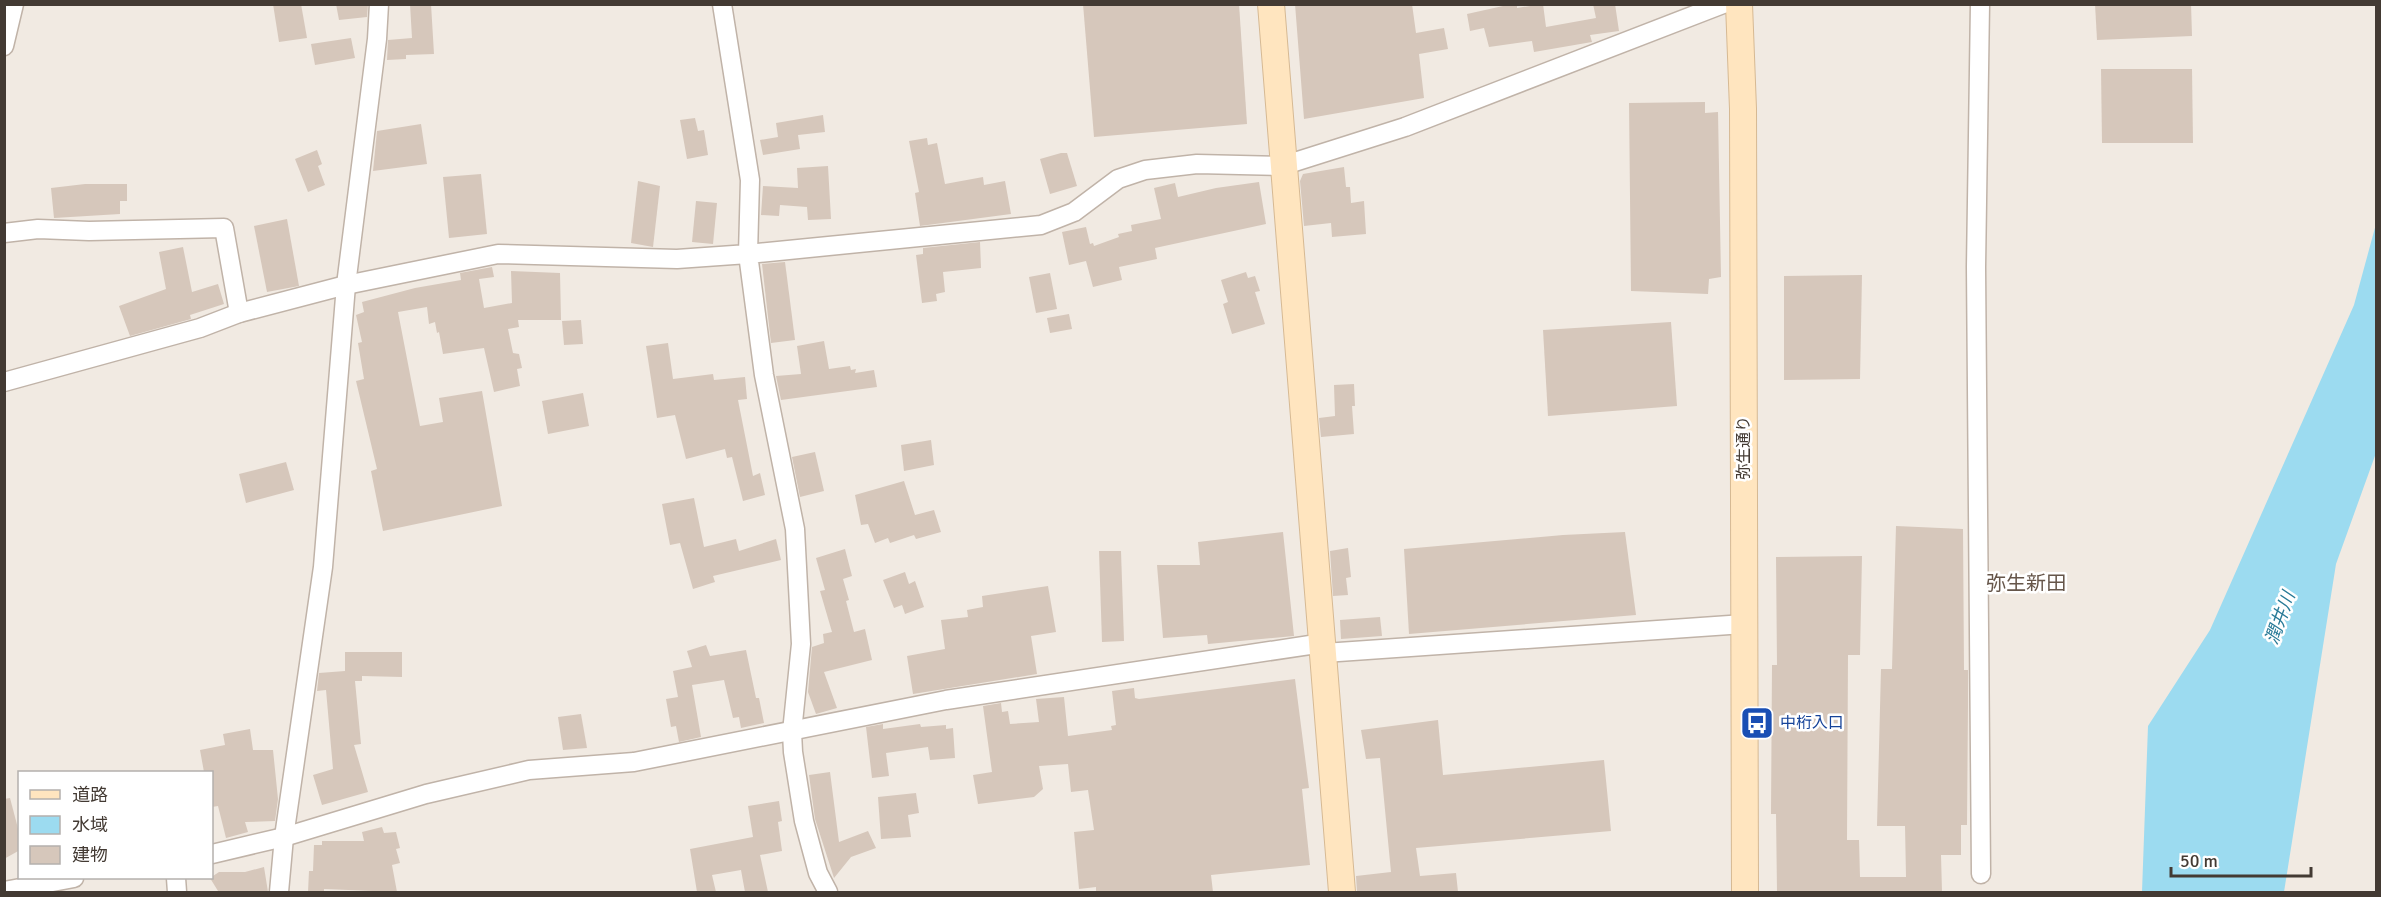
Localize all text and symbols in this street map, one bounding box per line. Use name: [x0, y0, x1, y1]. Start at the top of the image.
street label: 弥生通り: [1734, 416, 1754, 480]
district label: 弥生新田: [1986, 571, 2066, 596]
water label: 潤井川: [2260, 587, 2300, 647]
bus stop icon: 中桁入口: [1739, 705, 1775, 741]
place label: 中桁入口: [1780, 713, 1844, 733]
legend: [18, 771, 213, 879]
text: 道路: [72, 784, 108, 806]
text: 水域: [72, 814, 108, 836]
scale bar: [2171, 840, 2310, 878]
text: 建物: [72, 844, 108, 866]
text: 50 m: [2180, 850, 2218, 872]

